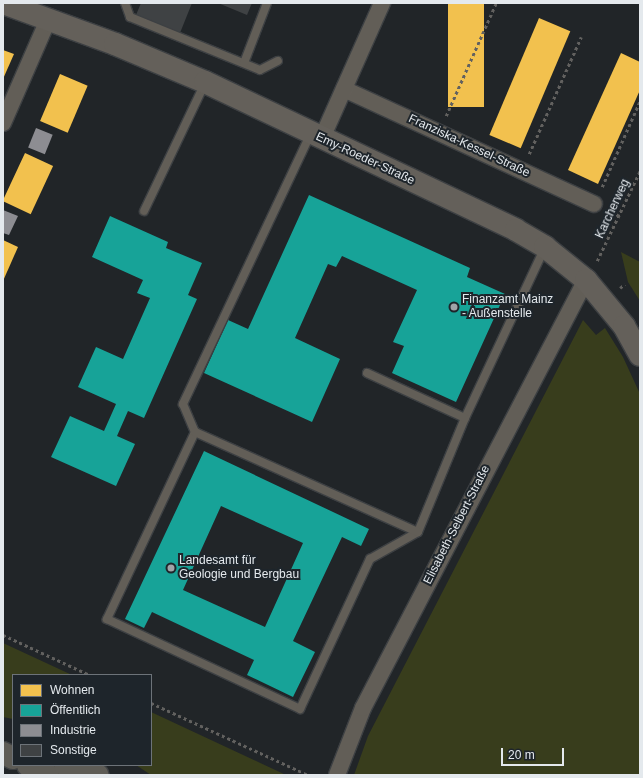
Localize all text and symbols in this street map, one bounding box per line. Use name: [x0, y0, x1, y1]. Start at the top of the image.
street label: Franziska-Kessel-Straße: [406, 112, 532, 180]
street label: Emy-Roeder-Straße: [313, 130, 417, 188]
street label: Karcherweg: [593, 177, 633, 241]
place label: Finanzamt Mainz - Außenstelle: [462, 293, 553, 321]
marker: Finanzamt Mainz - Außenstelle: [449, 302, 459, 312]
street label: Elisabeth-Selbert-Straße: [421, 463, 493, 587]
place label: Landesamt für Geologie und Bergbau: [179, 554, 299, 582]
marker: Landesamt für Geologie und Bergbau: [166, 563, 176, 573]
legend: [12, 674, 152, 766]
text: Wohnen: [50, 683, 94, 697]
text: Öffentlich: [50, 703, 100, 717]
text: Industrie: [50, 723, 96, 737]
scale bar: [503, 740, 566, 766]
text: Sonstige: [50, 743, 97, 757]
text: 20 m: [508, 748, 535, 762]

